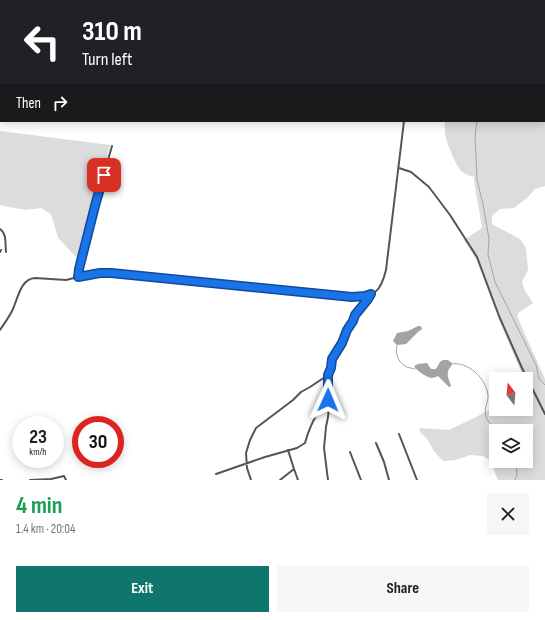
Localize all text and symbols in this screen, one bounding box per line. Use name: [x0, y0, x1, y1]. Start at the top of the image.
text: 310 m: [82, 15, 142, 48]
icon: left: [16, 16, 68, 68]
text: Turn left: [82, 49, 133, 70]
icon: right: [49, 92, 71, 114]
text: Then: [16, 94, 41, 113]
pin: [87, 158, 121, 192]
icon: arrive: [93, 164, 115, 186]
north arrow: [489, 372, 533, 416]
map controls: [489, 372, 533, 468]
position arrow: [307, 379, 349, 421]
speed limit sign: 30: [72, 416, 124, 468]
button: layers: [489, 424, 533, 468]
text: 23: [29, 425, 47, 449]
text: km/h: [29, 446, 47, 458]
text: 4 min: [16, 491, 62, 520]
button: close: [487, 493, 529, 535]
text: 1.4 km · 20:04: [16, 521, 76, 537]
button: Exit: [16, 566, 269, 612]
button: Share: [277, 566, 529, 612]

